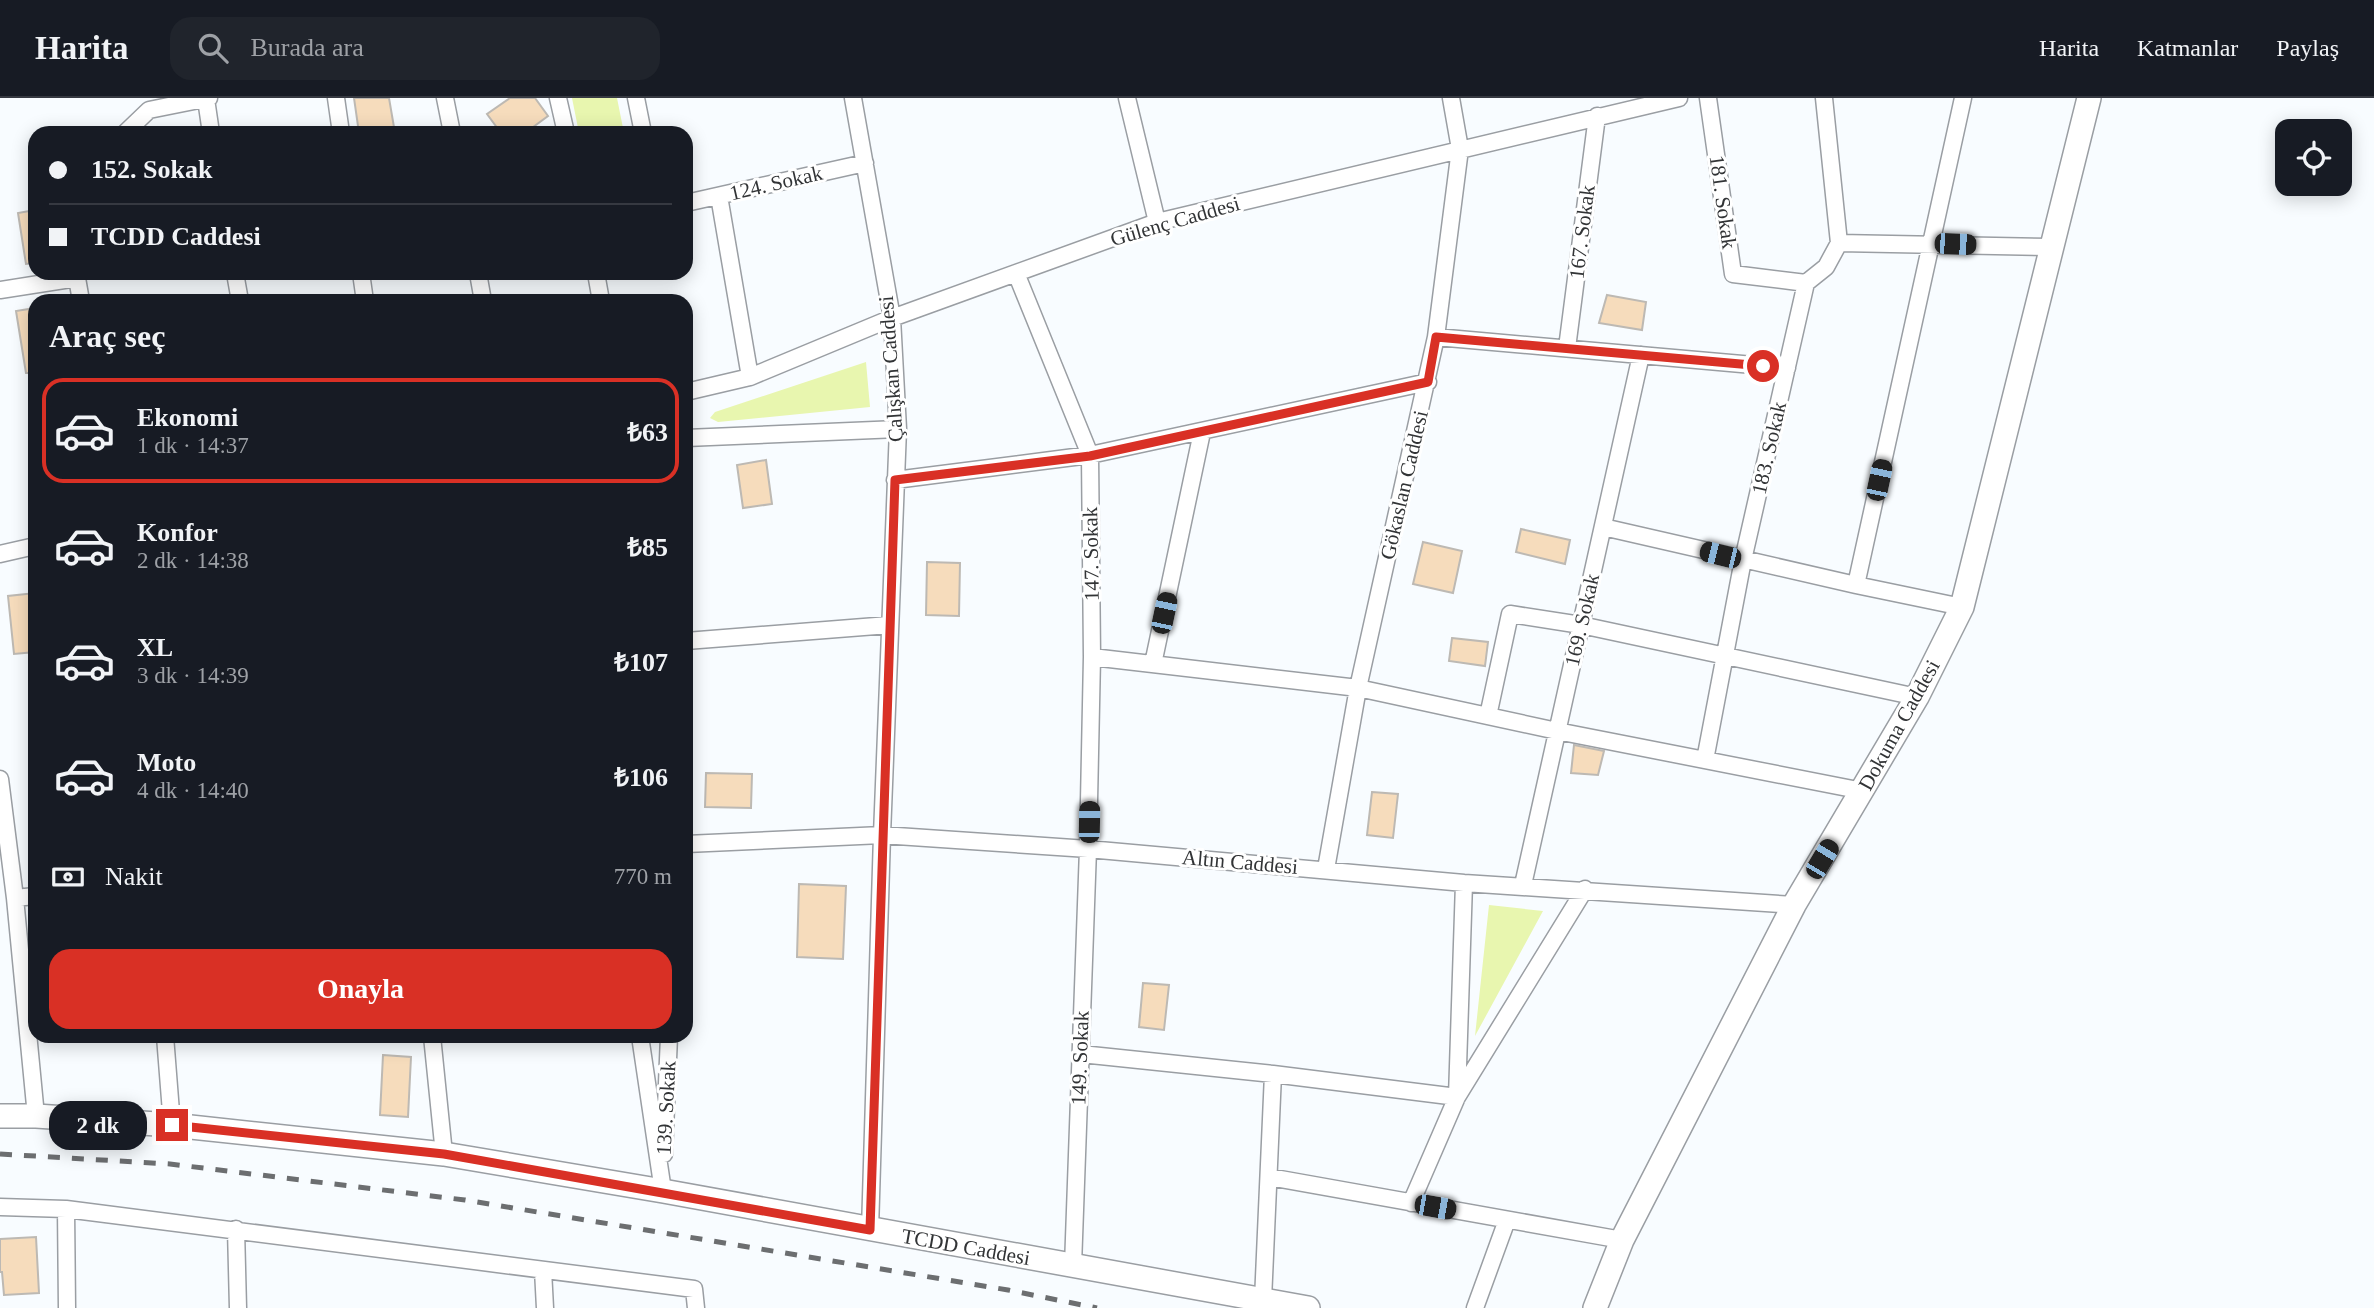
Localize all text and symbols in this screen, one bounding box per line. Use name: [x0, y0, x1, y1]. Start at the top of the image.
search box: [170, 17, 660, 80]
icon: search: [194, 29, 232, 67]
text: Harita: [35, 30, 128, 66]
text: Burada ara: [250, 33, 364, 62]
text: Harita: [2039, 35, 2099, 61]
text: Katmanlar: [2137, 35, 2238, 61]
text: Paylaş: [2276, 35, 2339, 61]
map controls: [2275, 119, 2352, 196]
button: locate: [2275, 119, 2352, 196]
street label: 181. Sokak: [1705, 154, 1742, 251]
text: 152. Sokak: [91, 155, 212, 184]
street label: 124. Sokak: [727, 161, 825, 205]
street label: 167. Sokak: [1564, 183, 1600, 280]
street label: Gülenç Caddesi: [1108, 191, 1243, 251]
text: TCDD Caddesi: [91, 222, 261, 251]
car: [1934, 233, 1977, 255]
street label: Çalışkan Caddesi: [874, 295, 908, 443]
text: Araç seç: [49, 318, 165, 354]
route start: [1747, 350, 1779, 382]
icon: car: [53, 399, 116, 462]
street label: 183. Sokak: [1747, 399, 1791, 497]
text: Ekonomi: [137, 403, 238, 432]
street label: Gökaslan Caddesi: [1375, 408, 1433, 562]
text: ₺63: [627, 418, 668, 447]
text: 1 dk · 14:37: [137, 433, 249, 458]
car: [1865, 457, 1894, 503]
street label: 147. Sokak: [1078, 506, 1104, 601]
icon: car: [53, 514, 116, 577]
text: Konfor: [137, 518, 218, 547]
text: ₺85: [627, 533, 668, 562]
car: [1698, 540, 1743, 570]
text: 2 dk · 14:38: [137, 548, 249, 573]
street label: 169. Sokak: [1560, 571, 1604, 669]
car: [1150, 590, 1179, 636]
icon: car: [53, 629, 116, 692]
text: XL: [137, 633, 173, 662]
text: ₺107: [614, 648, 668, 677]
street label: Dokuma Caddesi: [1853, 656, 1945, 794]
text: 3 dk · 14:39: [137, 663, 249, 688]
icon: car: [53, 744, 116, 807]
text: Moto: [137, 748, 196, 777]
text: ₺106: [614, 763, 668, 792]
text: 4 dk · 14:40: [137, 778, 249, 803]
car: [1079, 801, 1100, 843]
car: [1803, 836, 1842, 882]
street label: Altın Caddesi: [1181, 845, 1299, 879]
icon: cash: [49, 858, 87, 896]
text: Nakit: [105, 862, 163, 891]
text: 770 m: [614, 864, 672, 889]
button: Onayla: [49, 949, 672, 1029]
street label: 149. Sokak: [1066, 1010, 1094, 1106]
street label: 139. Sokak: [652, 1060, 680, 1156]
callout: 2 dk: [50, 1100, 148, 1150]
route end: [156, 1109, 188, 1141]
text: 2 dk: [77, 1113, 119, 1138]
car: [1413, 1193, 1458, 1221]
street label: TCDD Caddesi: [900, 1224, 1032, 1270]

